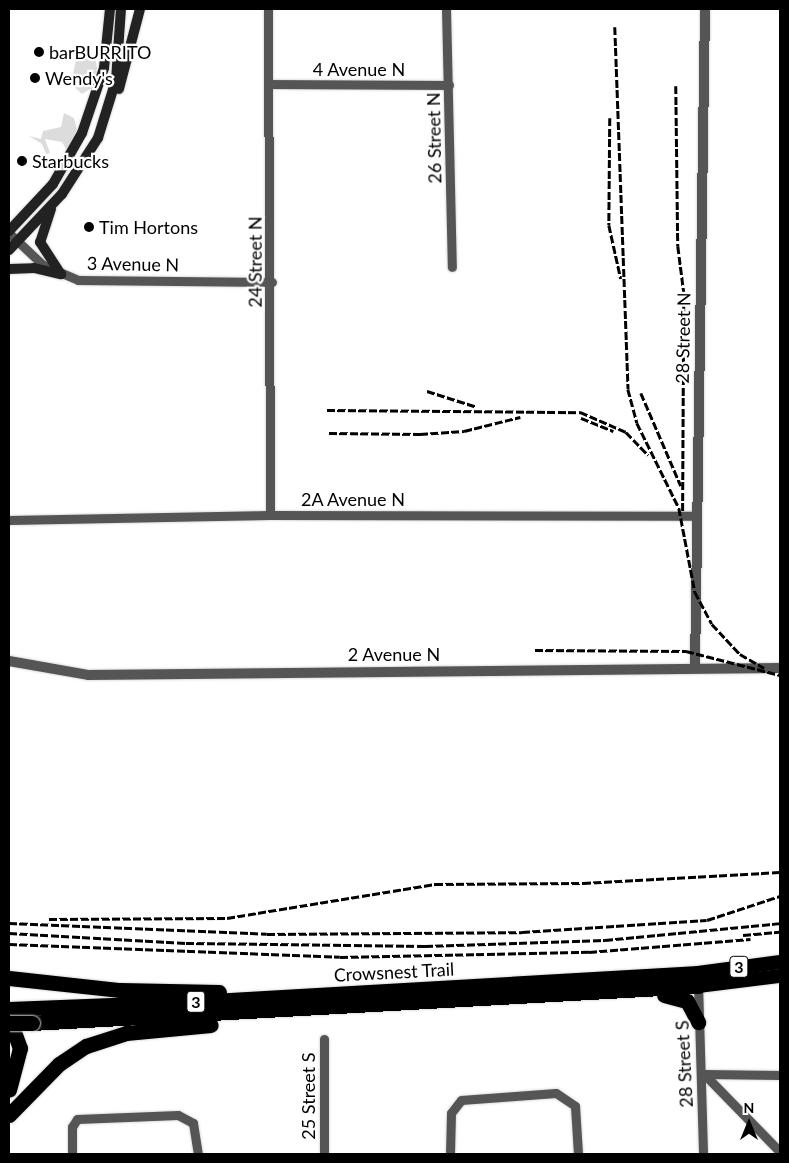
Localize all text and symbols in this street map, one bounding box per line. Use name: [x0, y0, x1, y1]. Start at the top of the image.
place label: barBURRITO: [49, 41, 151, 63]
marker: barBURRITO: [33, 46, 45, 58]
street label: 4 Avenue N: [313, 58, 405, 80]
place label: Wendy's: [45, 67, 113, 89]
marker: Wendy's: [29, 72, 41, 84]
street label: 26 Street N: [422, 92, 446, 184]
place label: Starbucks: [32, 150, 109, 172]
marker: Starbucks: [16, 155, 28, 167]
place label: Tim Hortons: [99, 216, 198, 238]
street label: 24 Street N: [244, 216, 266, 308]
marker: Tim Hortons: [83, 221, 95, 233]
street label: 3 Avenue N: [86, 252, 180, 276]
street label: 28 Street N: [671, 292, 695, 384]
street label: 2A Avenue N: [300, 488, 406, 510]
street label: 2 Avenue N: [348, 643, 440, 665]
road number: 3: [729, 954, 749, 980]
street label: Crowsnest Trail: [333, 958, 455, 986]
road number: 3: [186, 989, 206, 1016]
street label: 28 Street S: [671, 1020, 697, 1108]
street label: 25 Street S: [297, 1052, 319, 1140]
north arrow: [724, 1098, 774, 1148]
text: N: [744, 1099, 754, 1116]

